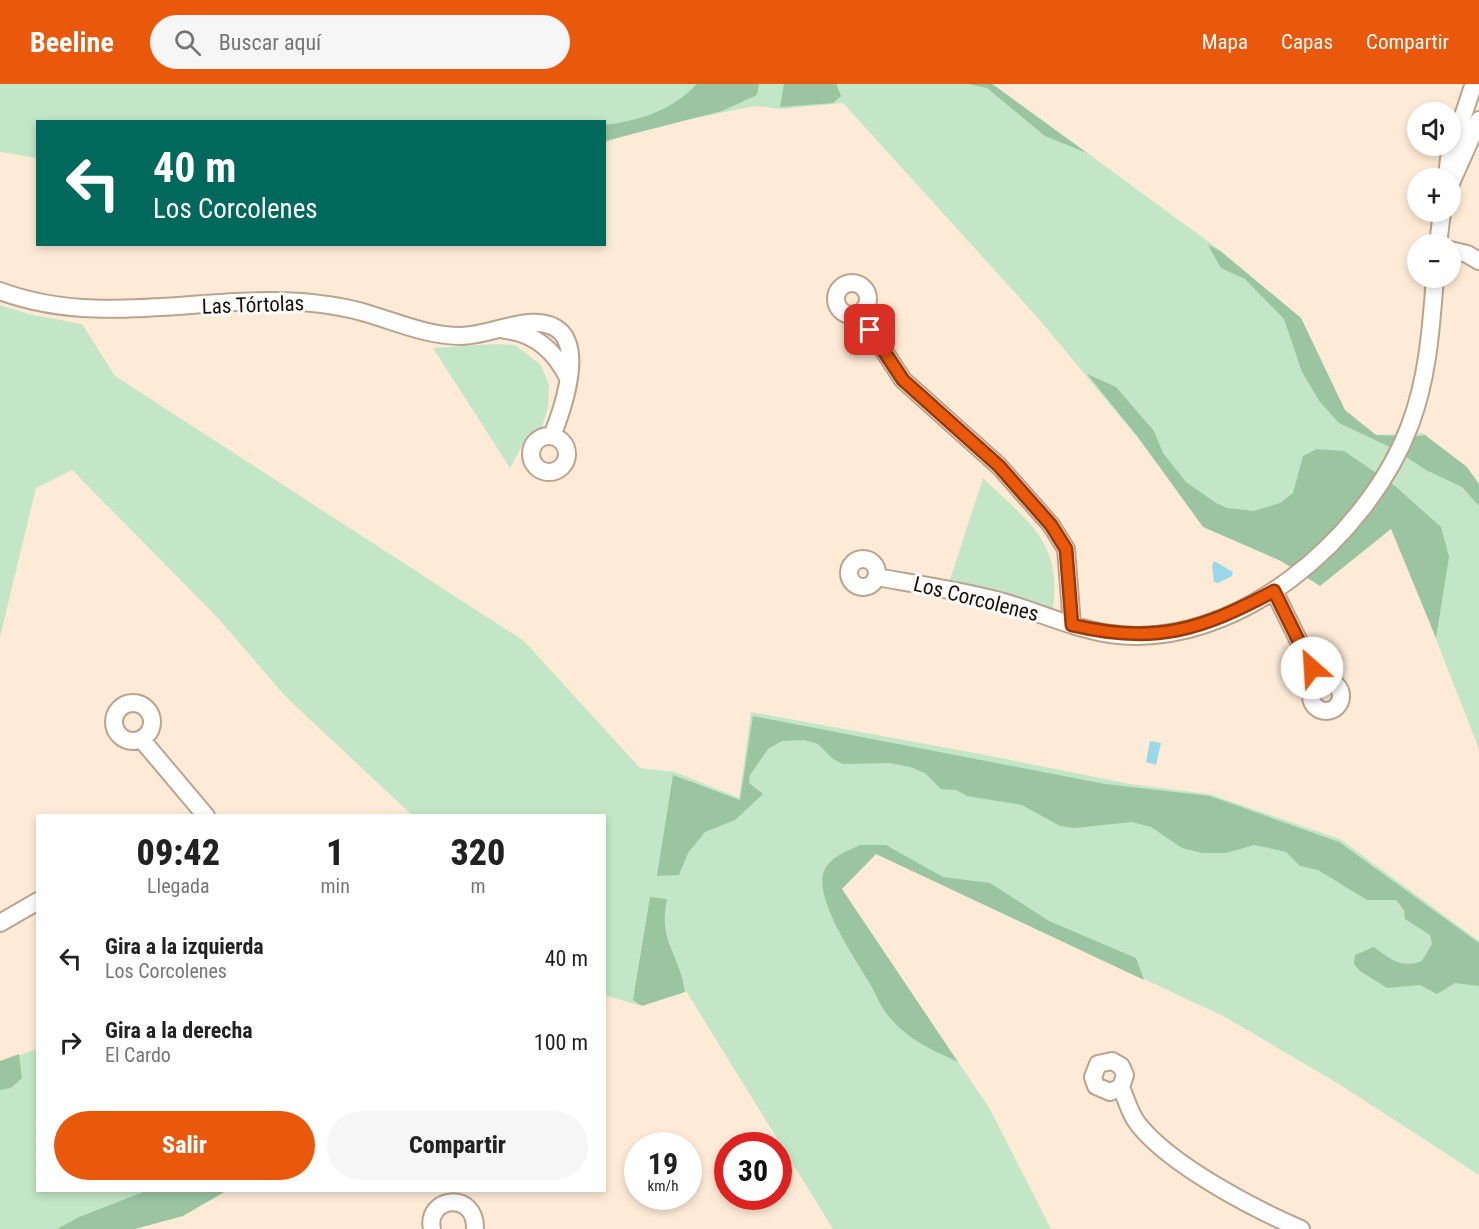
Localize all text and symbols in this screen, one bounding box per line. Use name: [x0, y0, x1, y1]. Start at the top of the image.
search box: [150, 15, 570, 69]
text: Beeline: [30, 26, 114, 59]
icon: search: [171, 26, 204, 59]
text: Buscar aquí: [219, 30, 321, 55]
text: Mapa: [1202, 30, 1248, 54]
text: Capas: [1281, 30, 1333, 54]
text: Compartir: [1366, 30, 1449, 54]
map controls: [1407, 102, 1461, 288]
button: sound: [1407, 102, 1461, 156]
text: 40 m: [153, 143, 236, 192]
icon: left: [54, 144, 132, 222]
button: +: [1407, 168, 1461, 222]
text: Los Corcolenes: [153, 193, 318, 225]
button: −: [1407, 234, 1461, 288]
street label: Las Tórtolas: [201, 291, 305, 319]
pin: [844, 304, 895, 355]
icon: arrive: [853, 313, 886, 346]
street label: Los Corcolenes: [911, 572, 1041, 626]
position arrow: [1280, 636, 1344, 700]
text: 09:42: [137, 832, 220, 874]
text: 1: [326, 832, 344, 874]
text: 320: [450, 832, 505, 874]
text: Llegada: [147, 874, 209, 898]
text: min: [321, 874, 350, 898]
text: m: [470, 874, 485, 898]
text: Gira a la izquierda: [105, 934, 264, 959]
icon: left: [54, 942, 87, 975]
text: 40 m: [545, 946, 588, 971]
text: Los Corcolenes: [105, 959, 227, 983]
text: Gira a la derecha: [105, 1018, 253, 1043]
icon: right: [54, 1026, 87, 1059]
text: 100 m: [534, 1030, 588, 1055]
text: El Cardo: [105, 1043, 171, 1067]
button: Salir: [54, 1111, 315, 1180]
button: Compartir: [327, 1111, 588, 1180]
speed limit sign: 30: [714, 1132, 792, 1210]
text: 19: [648, 1146, 678, 1181]
text: km/h: [648, 1177, 678, 1195]

